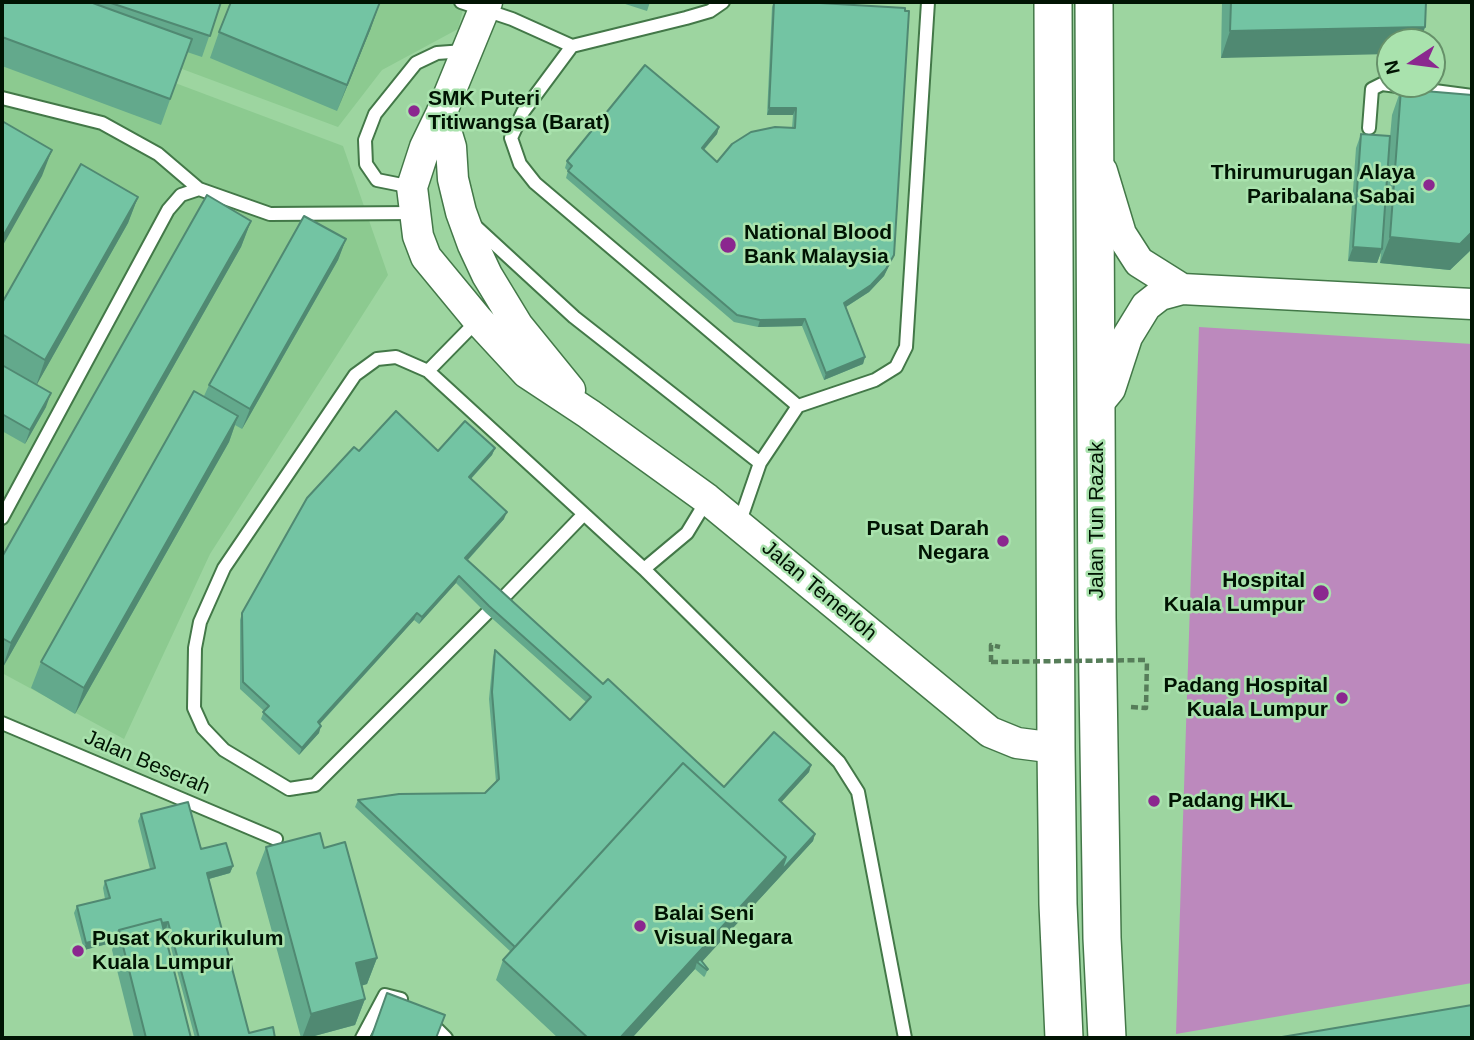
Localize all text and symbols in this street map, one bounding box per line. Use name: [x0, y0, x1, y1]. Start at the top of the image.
north arrow: [1376, 28, 1446, 98]
text: N: [1380, 58, 1404, 76]
place label: SMK Puteri Titiwangsa (Barat): [428, 86, 610, 136]
marker: SMK Puteri Titiwangsa (Barat): [406, 103, 422, 119]
place label: Thirumurugan Alaya Paribalana Sabai: [1211, 160, 1415, 210]
marker: Thirumurugan Alaya Paribalana Sabai: [1421, 177, 1437, 193]
place label: National Blood Bank Malaysia: [744, 220, 892, 270]
marker: National Blood Bank Malaysia: [718, 235, 738, 255]
street label: Jalan Tun Razak: [1084, 442, 1110, 598]
place label: Pusat Darah Negara: [866, 516, 989, 566]
marker: Pusat Darah Negara: [995, 533, 1011, 549]
street label: Jalan Temerloh: [756, 536, 882, 646]
place label: Hospital Kuala Lumpur: [1164, 568, 1305, 618]
marker: Hospital Kuala Lumpur: [1311, 583, 1331, 603]
place label: Padang Hospital Kuala Lumpur: [1163, 673, 1328, 723]
marker: Padang Hospital Kuala Lumpur: [1334, 690, 1350, 706]
street label: Jalan Beserah: [80, 725, 214, 801]
place label: Padang HKL: [1168, 788, 1293, 814]
marker: Padang HKL: [1146, 793, 1162, 809]
place label: Balai Seni Visual Negara: [654, 901, 793, 951]
marker: Balai Seni Visual Negara: [632, 918, 648, 934]
place label: Pusat Kokurikulum Kuala Lumpur: [92, 926, 283, 976]
marker: Pusat Kokurikulum Kuala Lumpur: [70, 943, 86, 959]

